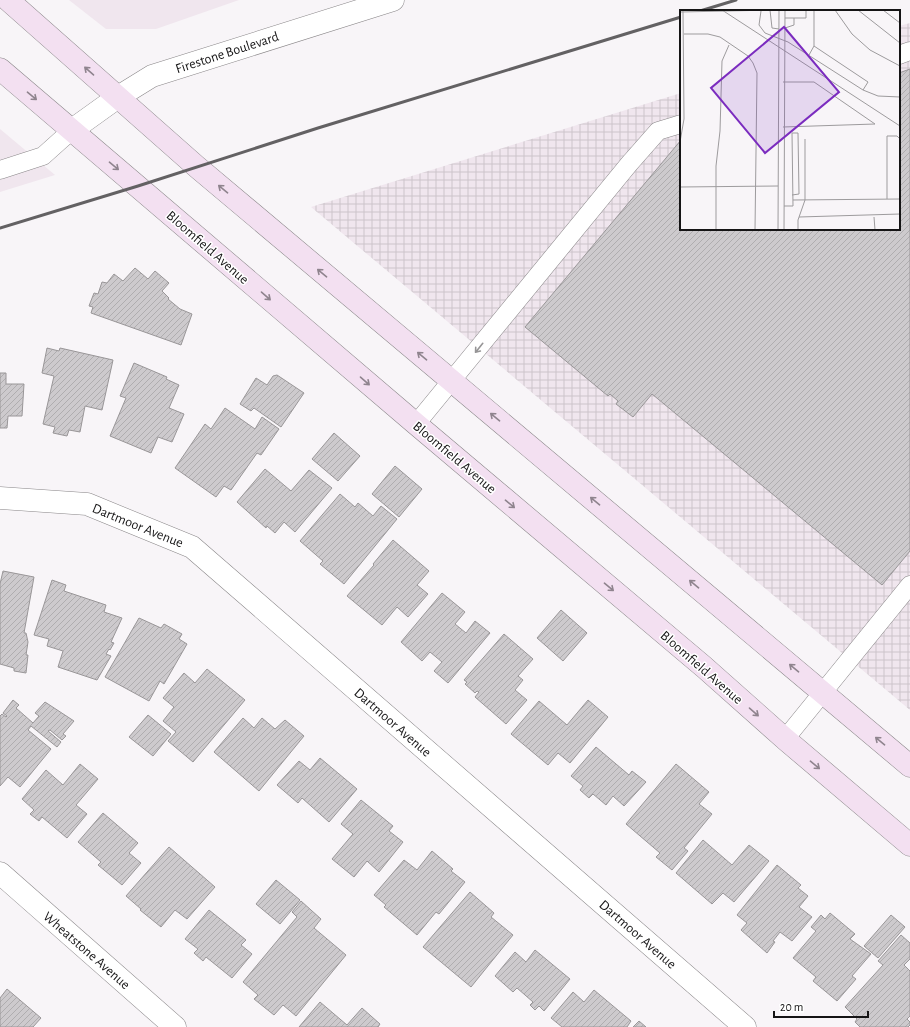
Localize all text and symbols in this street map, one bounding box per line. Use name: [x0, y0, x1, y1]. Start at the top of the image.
inset map: [680, 10, 900, 230]
street label: Firestone Boulevard: [174, 30, 281, 76]
one-way arrow: [83, 66, 94, 75]
one-way arrow: [27, 92, 37, 101]
one-way arrow: [109, 162, 120, 171]
one-way arrow: [217, 185, 228, 194]
street label: Bloomfield Avenue: [164, 208, 251, 287]
one-way arrow: [317, 268, 328, 277]
one-way arrow: [261, 292, 271, 301]
one-way arrow: [475, 342, 484, 353]
one-way arrow: [416, 352, 427, 361]
one-way arrow: [360, 376, 370, 386]
one-way arrow: [489, 413, 500, 422]
street label: Bloomfield Avenue: [410, 419, 499, 496]
one-way arrow: [589, 496, 600, 505]
one-way arrow: [504, 499, 515, 508]
street label: Dartmoor Avenue: [90, 501, 185, 551]
one-way arrow: [689, 580, 700, 589]
one-way arrow: [604, 583, 614, 592]
street label: Bloomfield Avenue: [658, 628, 745, 707]
one-way arrow: [788, 663, 799, 672]
street label: Dartmoor Avenue: [351, 686, 433, 760]
one-way arrow: [749, 707, 759, 716]
one-way arrow: [875, 737, 886, 746]
one-way arrow: [810, 760, 820, 769]
street label: Dartmoor Avenue: [596, 898, 678, 972]
street label: Wheatstone Avenue: [40, 909, 132, 992]
scale bar: [774, 993, 868, 1019]
text: 20 m: [780, 1001, 803, 1013]

